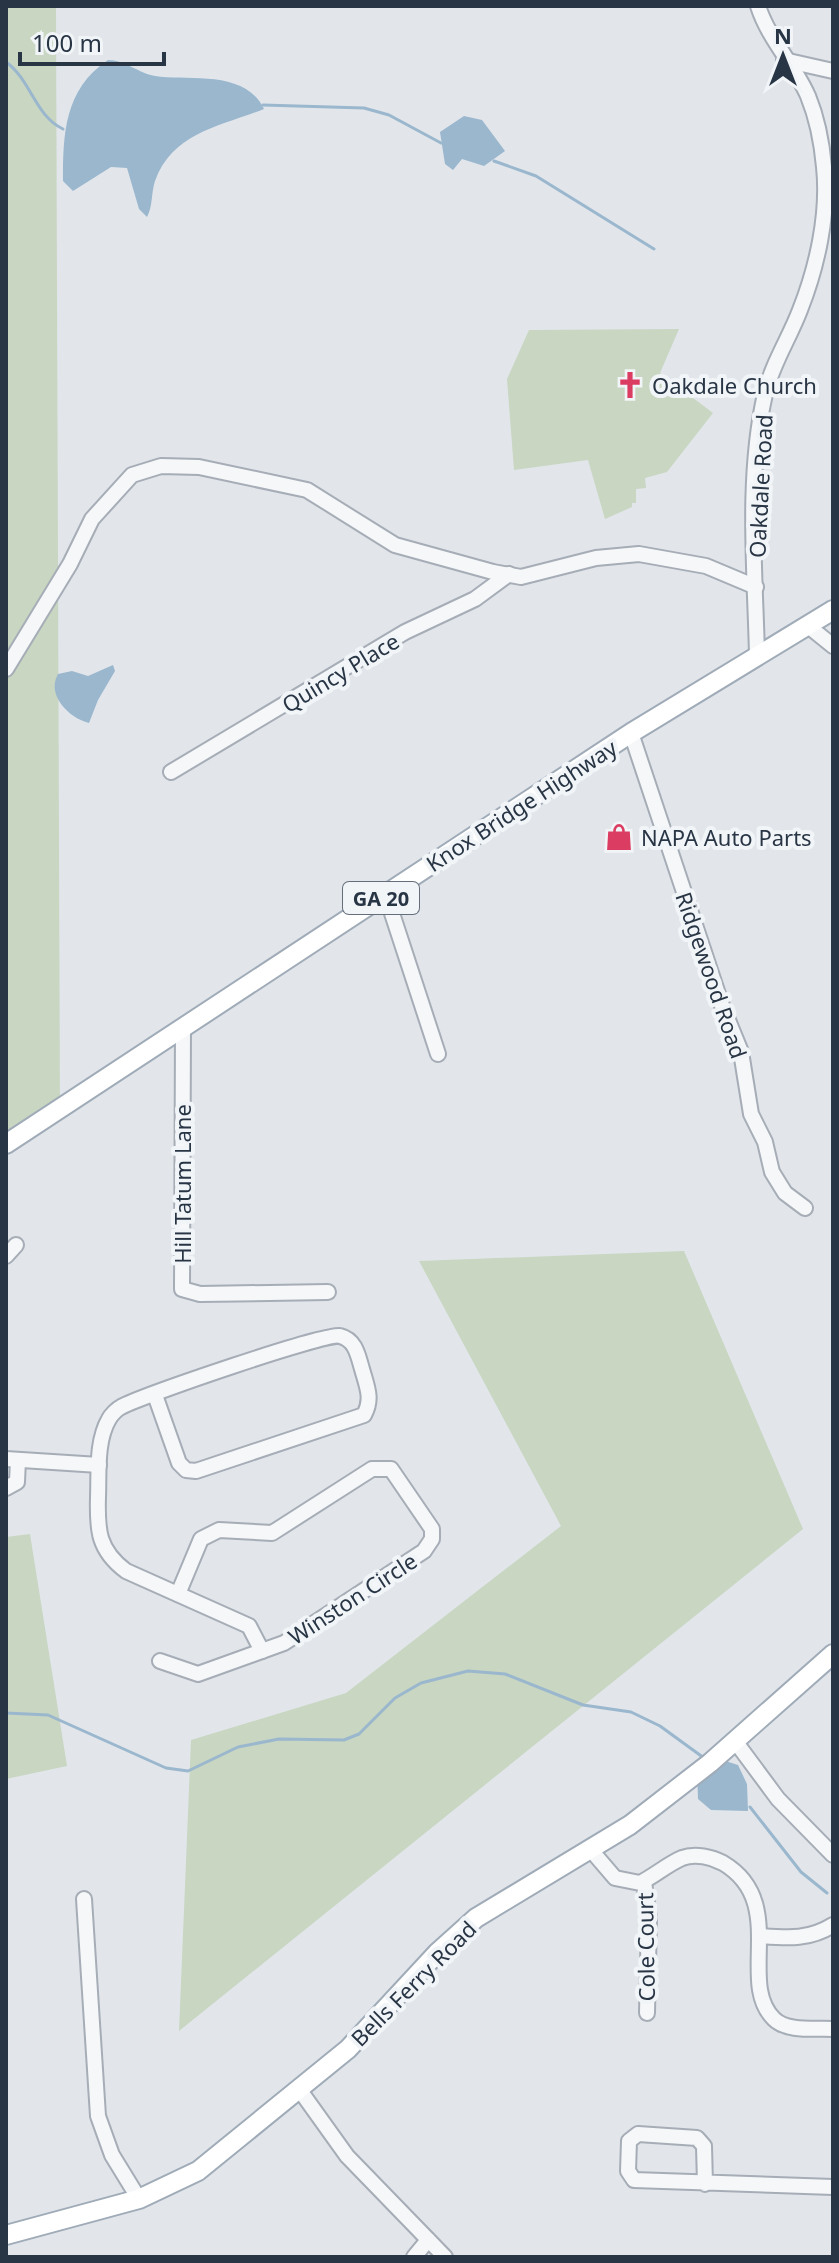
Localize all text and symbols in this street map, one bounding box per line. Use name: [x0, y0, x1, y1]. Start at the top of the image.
scale bar: [20, 16, 164, 66]
north arrow: [743, 16, 823, 96]
text: N: [774, 20, 792, 50]
text: 100 m: [32, 26, 102, 59]
church icon: Oakdale Church: [615, 370, 645, 400]
place label: Oakdale Church: [652, 370, 817, 400]
street label: Oakdale Road: [741, 413, 779, 559]
street label: Quincy Place: [276, 625, 404, 719]
street label: Knox Bridge Highway: [420, 732, 623, 878]
shop icon: NAPA Auto Parts: [604, 822, 634, 852]
place label: NAPA Auto Parts: [641, 822, 812, 852]
road number: GA 20: [343, 882, 419, 914]
street label: Ridgewood Road: [669, 888, 755, 1062]
street label: Hill Tatum Lane: [167, 1104, 197, 1264]
street label: Winston Circle: [282, 1545, 422, 1651]
street label: Cole Court: [629, 1892, 661, 2002]
street label: Bells Ferry Road: [344, 1914, 482, 2052]

